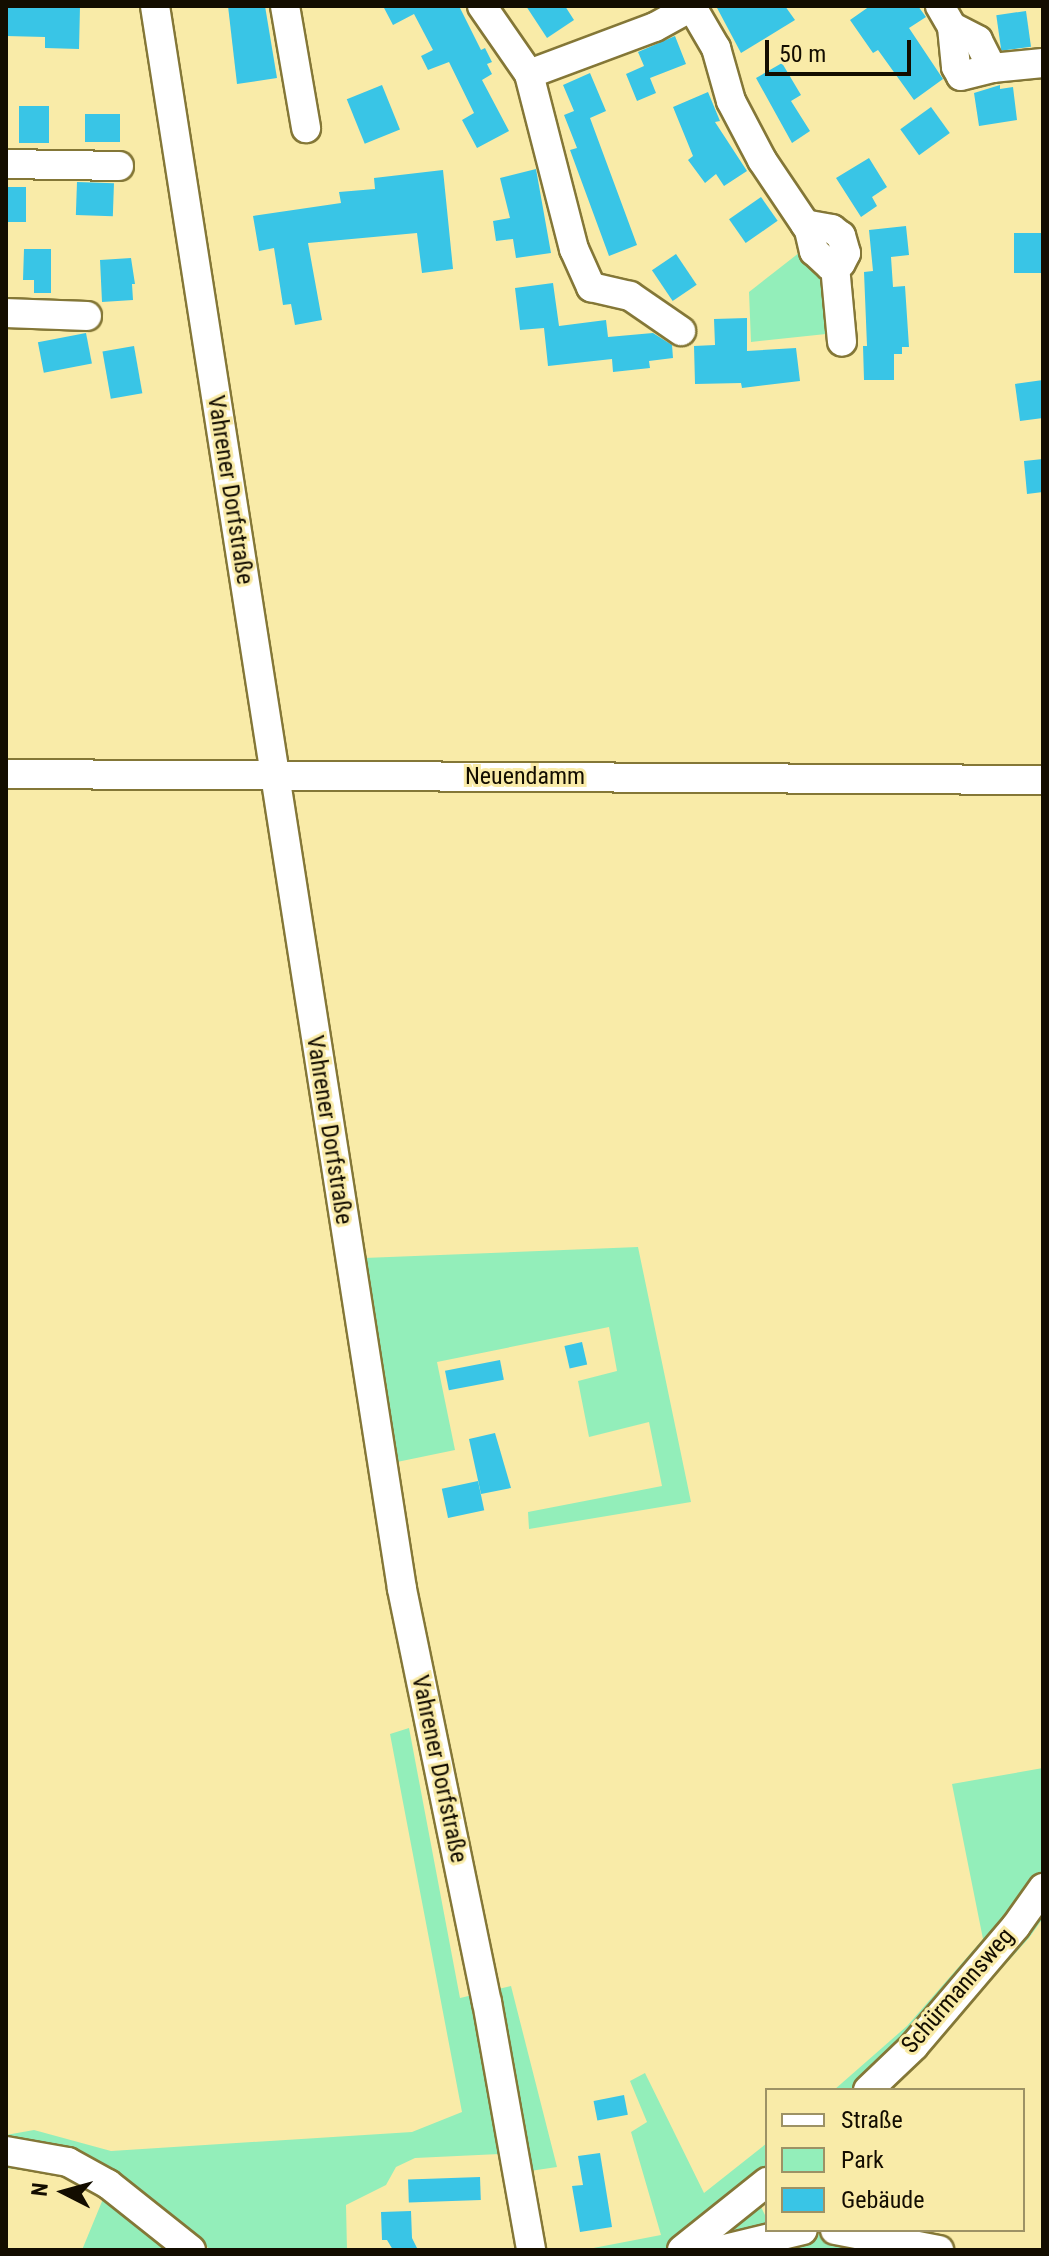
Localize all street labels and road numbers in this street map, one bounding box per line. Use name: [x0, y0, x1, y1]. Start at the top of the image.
street label: Vahrener Dorfstraße: [201, 393, 259, 587]
street label: Neuendamm: [465, 763, 585, 791]
street label: Vahrener Dorfstraße: [300, 1033, 358, 1227]
street label: Vahrener Dorfstraße: [405, 1673, 473, 1865]
street label: Schürmannsweg: [896, 1923, 1020, 2059]

